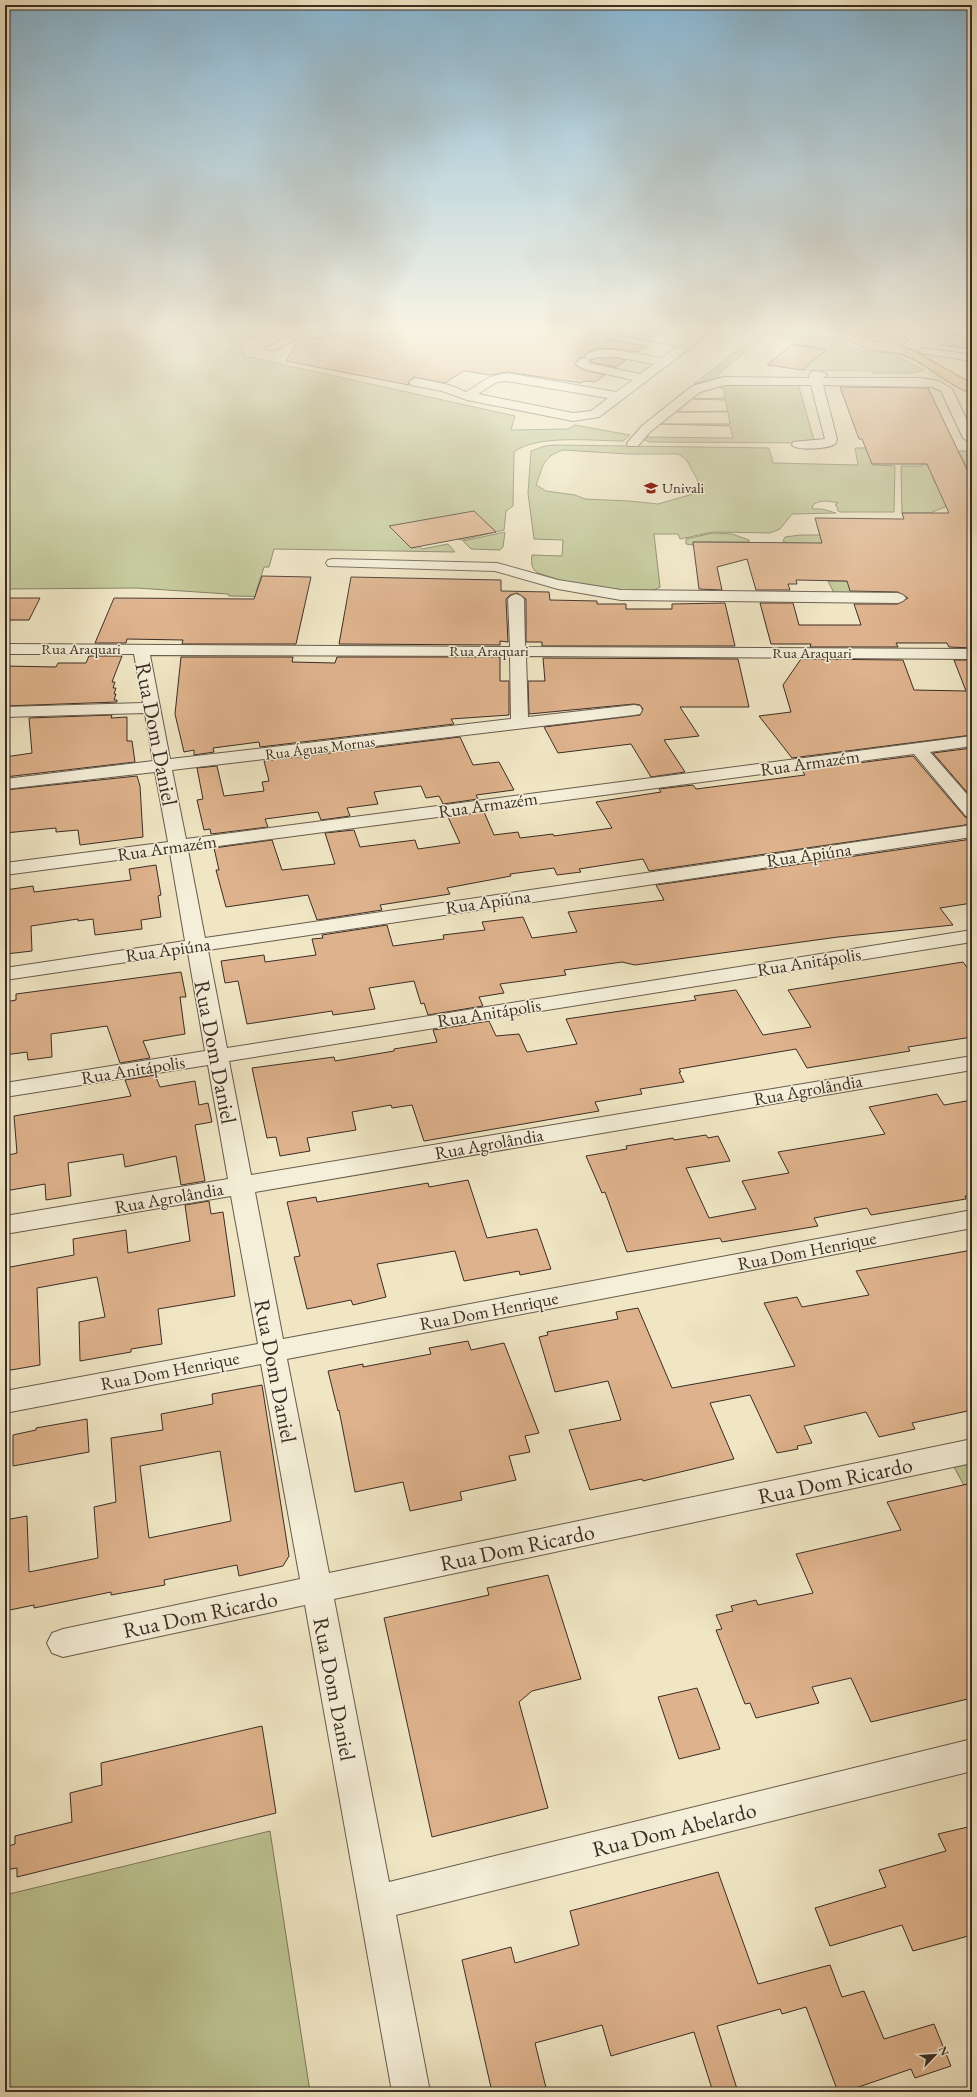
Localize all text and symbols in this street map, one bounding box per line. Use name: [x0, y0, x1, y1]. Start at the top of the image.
place label: Univali: [662, 478, 705, 497]
school or university icon: Univali: [643, 480, 659, 496]
street label: Rua Araquari: [41, 639, 121, 658]
street label: Rua Araquari: [449, 641, 529, 660]
street label: Rua Araquari: [772, 643, 852, 662]
street label: Rua Dom Daniel: [128, 660, 185, 808]
street label: Rua Águas Mornas: [264, 731, 376, 764]
street label: Rua Armazém: [759, 744, 861, 781]
street label: Rua Armazém: [437, 786, 539, 823]
street label: Rua Armazém: [116, 829, 218, 866]
street label: Rua Apiúna: [765, 837, 854, 872]
street label: Rua Apiúna: [444, 884, 533, 919]
street label: Rua Apiúna: [124, 932, 213, 967]
street label: Rua Anitápolis: [755, 942, 863, 981]
street label: Rua Dom Daniel: [187, 978, 244, 1126]
street label: Rua Anitápolis: [435, 993, 543, 1032]
street label: Rua Anitápolis: [79, 1050, 187, 1089]
street label: Rua Agrolândia: [752, 1069, 865, 1110]
street label: Rua Agrolândia: [433, 1123, 546, 1164]
street label: Rua Agrolândia: [113, 1177, 226, 1218]
street label: Rua Dom Henrique: [736, 1226, 878, 1275]
street label: Rua Dom Henrique: [418, 1286, 560, 1335]
street label: Rua Dom Daniel: [247, 1297, 304, 1445]
street label: Rua Dom Henrique: [99, 1346, 241, 1395]
street label: Rua Dom Ricardo: [755, 1450, 915, 1511]
street label: Rua Dom Ricardo: [437, 1517, 597, 1578]
street label: Rua Dom Ricardo: [120, 1584, 280, 1645]
street label: Rua Dom Daniel: [306, 1615, 363, 1763]
street label: Rua Dom Abelardo: [589, 1795, 759, 1864]
north arrow: [915, 2035, 955, 2075]
text: N: [936, 2044, 952, 2058]

